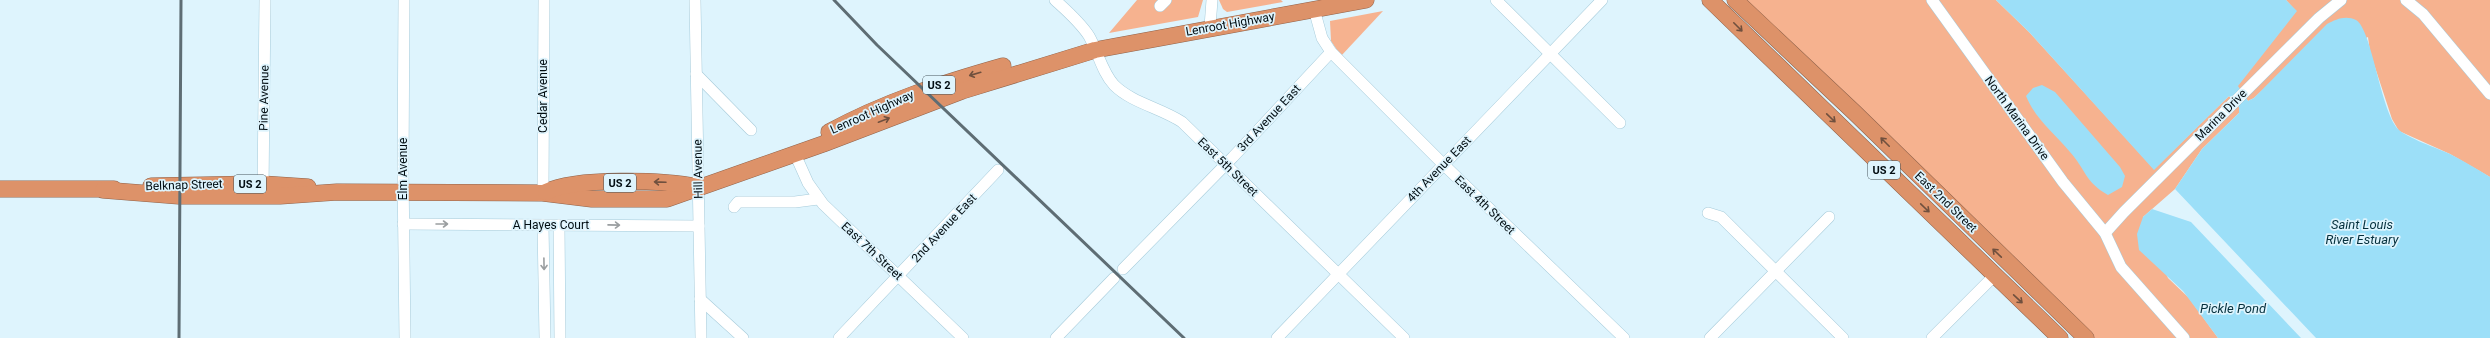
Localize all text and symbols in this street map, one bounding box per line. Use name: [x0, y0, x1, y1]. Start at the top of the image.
street label: Lenroot Highway: [1184, 9, 1276, 39]
one-way arrow: [1733, 23, 1743, 32]
street label: Cedar Avenue: [536, 59, 550, 133]
street label: Pine Avenue: [256, 65, 272, 131]
one-way arrow: [969, 71, 982, 78]
street label: North Marina Drive: [1982, 73, 2052, 163]
road number: US 2: [923, 76, 955, 94]
street label: 3rd Avenue East: [1235, 82, 1304, 154]
street label: Marina Drive: [2192, 86, 2250, 144]
street label: Lenroot Highway: [828, 87, 916, 137]
one-way arrow: [1826, 113, 1836, 123]
one-way arrow: [877, 116, 889, 124]
street label: 4th Avenue East: [1404, 133, 1474, 205]
street label: East 5th Street: [1195, 135, 1261, 199]
one-way arrow: [1880, 137, 1890, 147]
street label: Elm Avenue: [396, 138, 410, 200]
street label: Hill Avenue: [690, 139, 706, 199]
road number: US 2: [1868, 161, 1900, 179]
street label: East 2nd Street: [1912, 169, 1980, 235]
street label: East 4th Street: [1452, 173, 1518, 237]
road number: US 2: [604, 174, 636, 192]
road number: US 2: [234, 175, 266, 193]
street label: Belknap Street: [145, 177, 223, 193]
one-way arrow: [654, 179, 667, 186]
street label: 2nd Avenue East: [909, 191, 979, 265]
one-way arrow: [1920, 204, 1930, 213]
water label: Saint Louis River Estuary: [2326, 217, 2400, 247]
street label: A Hayes Court: [513, 218, 589, 232]
street label: East 7th Street: [839, 219, 905, 283]
one-way arrow: [435, 220, 448, 228]
one-way arrow: [607, 221, 620, 229]
one-way arrow: [1992, 248, 2002, 258]
one-way arrow: [540, 257, 548, 270]
one-way arrow: [2013, 294, 2023, 303]
water label: Pickle Pond: [2200, 301, 2267, 316]

